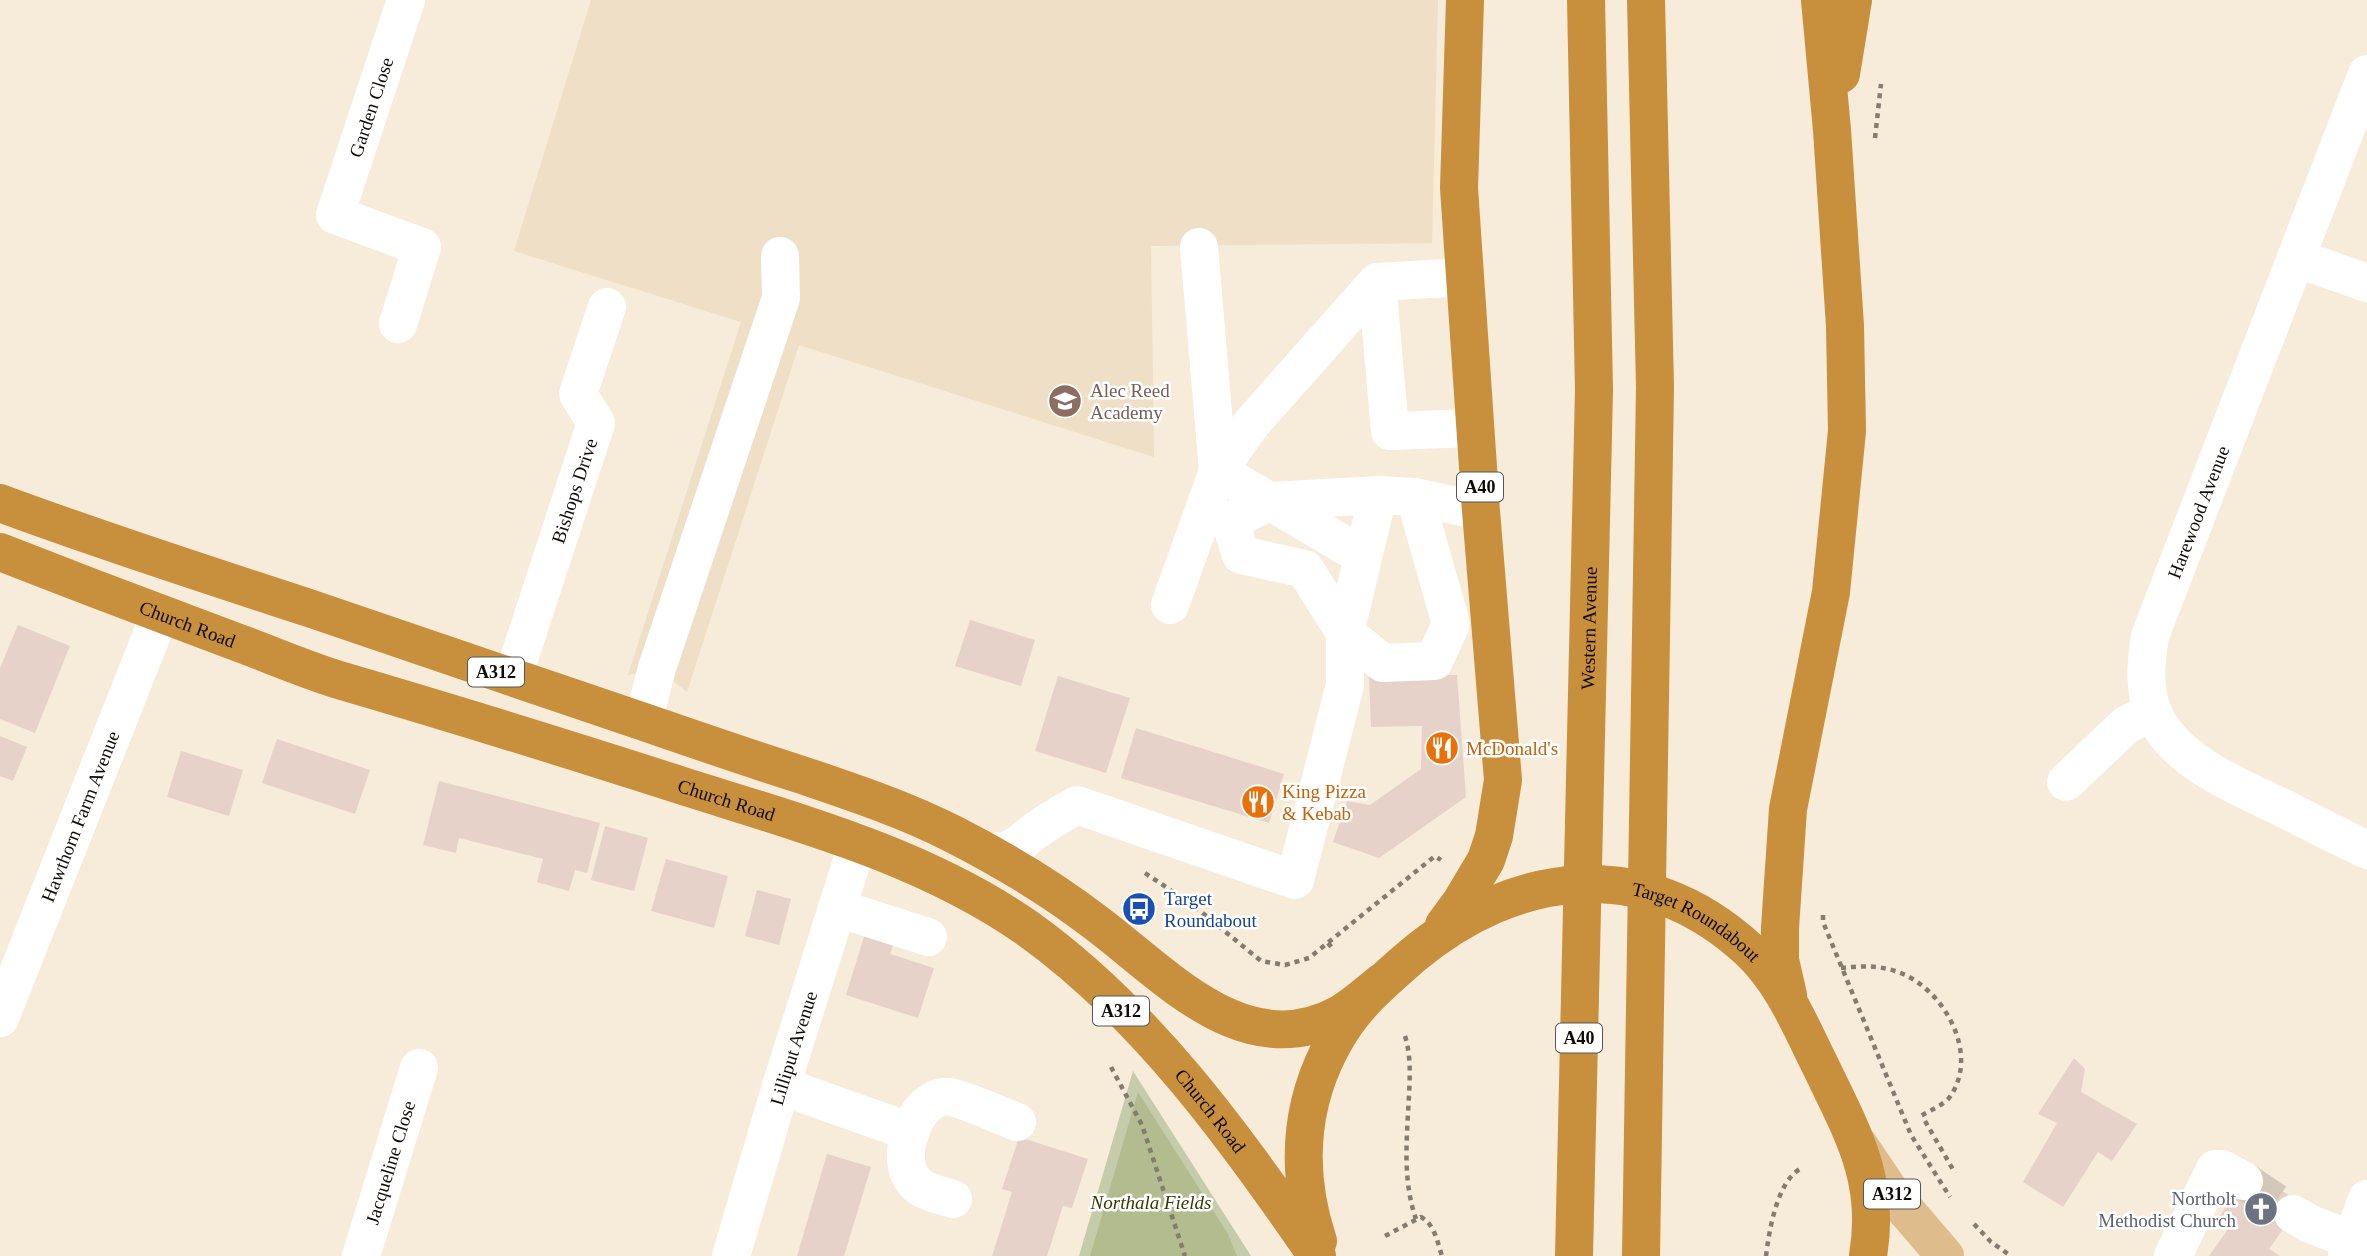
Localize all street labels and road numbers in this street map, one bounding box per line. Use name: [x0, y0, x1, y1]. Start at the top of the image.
street label: Garden Close: [345, 55, 397, 160]
street label: Bishops Drive: [547, 436, 601, 546]
street label: Harewood Avenue: [2163, 443, 2233, 582]
road number: A40: [1457, 472, 1503, 502]
street label: Western Avenue: [1577, 566, 1601, 690]
street label: Church Road: [137, 597, 239, 652]
road number: A312: [468, 658, 524, 686]
street label: Hawthorn Farm Avenue: [37, 728, 124, 905]
street label: Church Road: [675, 775, 778, 825]
street label: Target Roundabout: [1630, 878, 1765, 967]
street label: Lilliput Avenue: [766, 989, 821, 1108]
road number: A312: [1093, 996, 1149, 1026]
road number: A40: [1556, 1023, 1602, 1052]
street label: Church Road: [1171, 1065, 1250, 1157]
street label: Jacqueline Close: [361, 1098, 419, 1227]
road number: A312: [1864, 1180, 1920, 1209]

